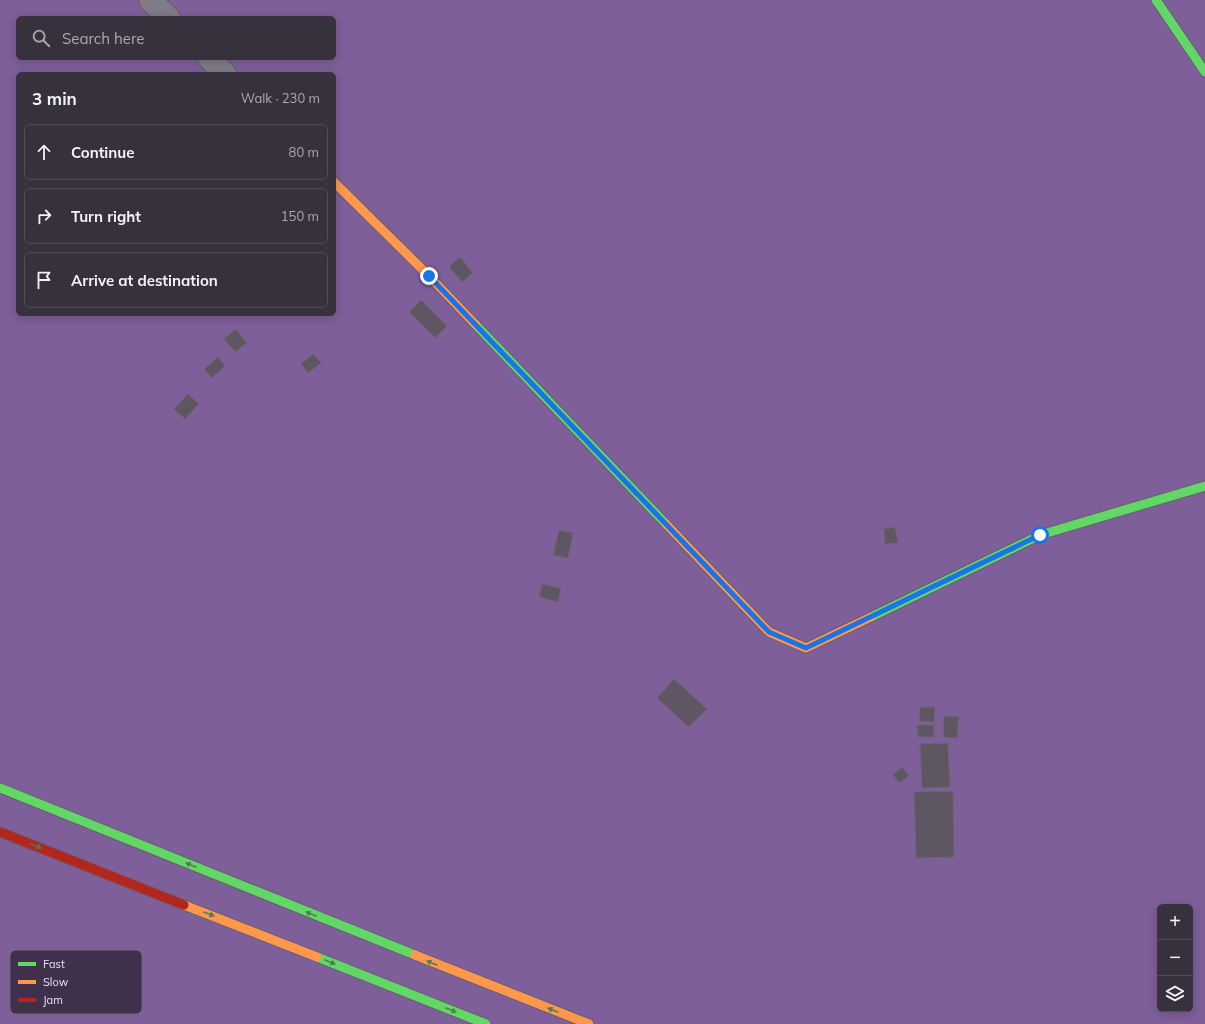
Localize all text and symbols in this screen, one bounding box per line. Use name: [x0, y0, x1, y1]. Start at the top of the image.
search box: [16, 16, 336, 60]
icon: search: [30, 27, 52, 49]
text: Search here: [62, 29, 144, 48]
text: 3 min: [32, 88, 77, 109]
text: Walk · 230 m: [241, 90, 320, 106]
icon: ahead: [33, 141, 55, 163]
text: Continue: [71, 143, 134, 162]
text: 80 m: [289, 144, 319, 160]
icon: right: [33, 205, 55, 227]
text: Turn right: [71, 207, 141, 226]
text: 150 m: [281, 208, 319, 224]
route end: [420, 267, 438, 285]
icon: arrive: [33, 269, 55, 291]
text: Arrive at destination: [71, 271, 218, 290]
route start: [1031, 526, 1049, 544]
one-way arrow: [31, 843, 43, 849]
one-way arrow: [185, 862, 196, 868]
map controls: [1157, 904, 1193, 1012]
button: +: [1157, 904, 1193, 940]
one-way arrow: [306, 911, 317, 917]
one-way arrow: [204, 912, 216, 918]
button: −: [1157, 940, 1193, 976]
legend: [10, 950, 142, 1014]
text: Fast: [43, 957, 65, 971]
one-way arrow: [325, 959, 337, 965]
one-way arrow: [425, 959, 437, 965]
text: Slow: [43, 975, 69, 989]
button: layers: [1157, 976, 1193, 1012]
text: Jam: [43, 993, 63, 1007]
one-way arrow: [546, 1006, 558, 1012]
one-way arrow: [446, 1007, 458, 1013]

